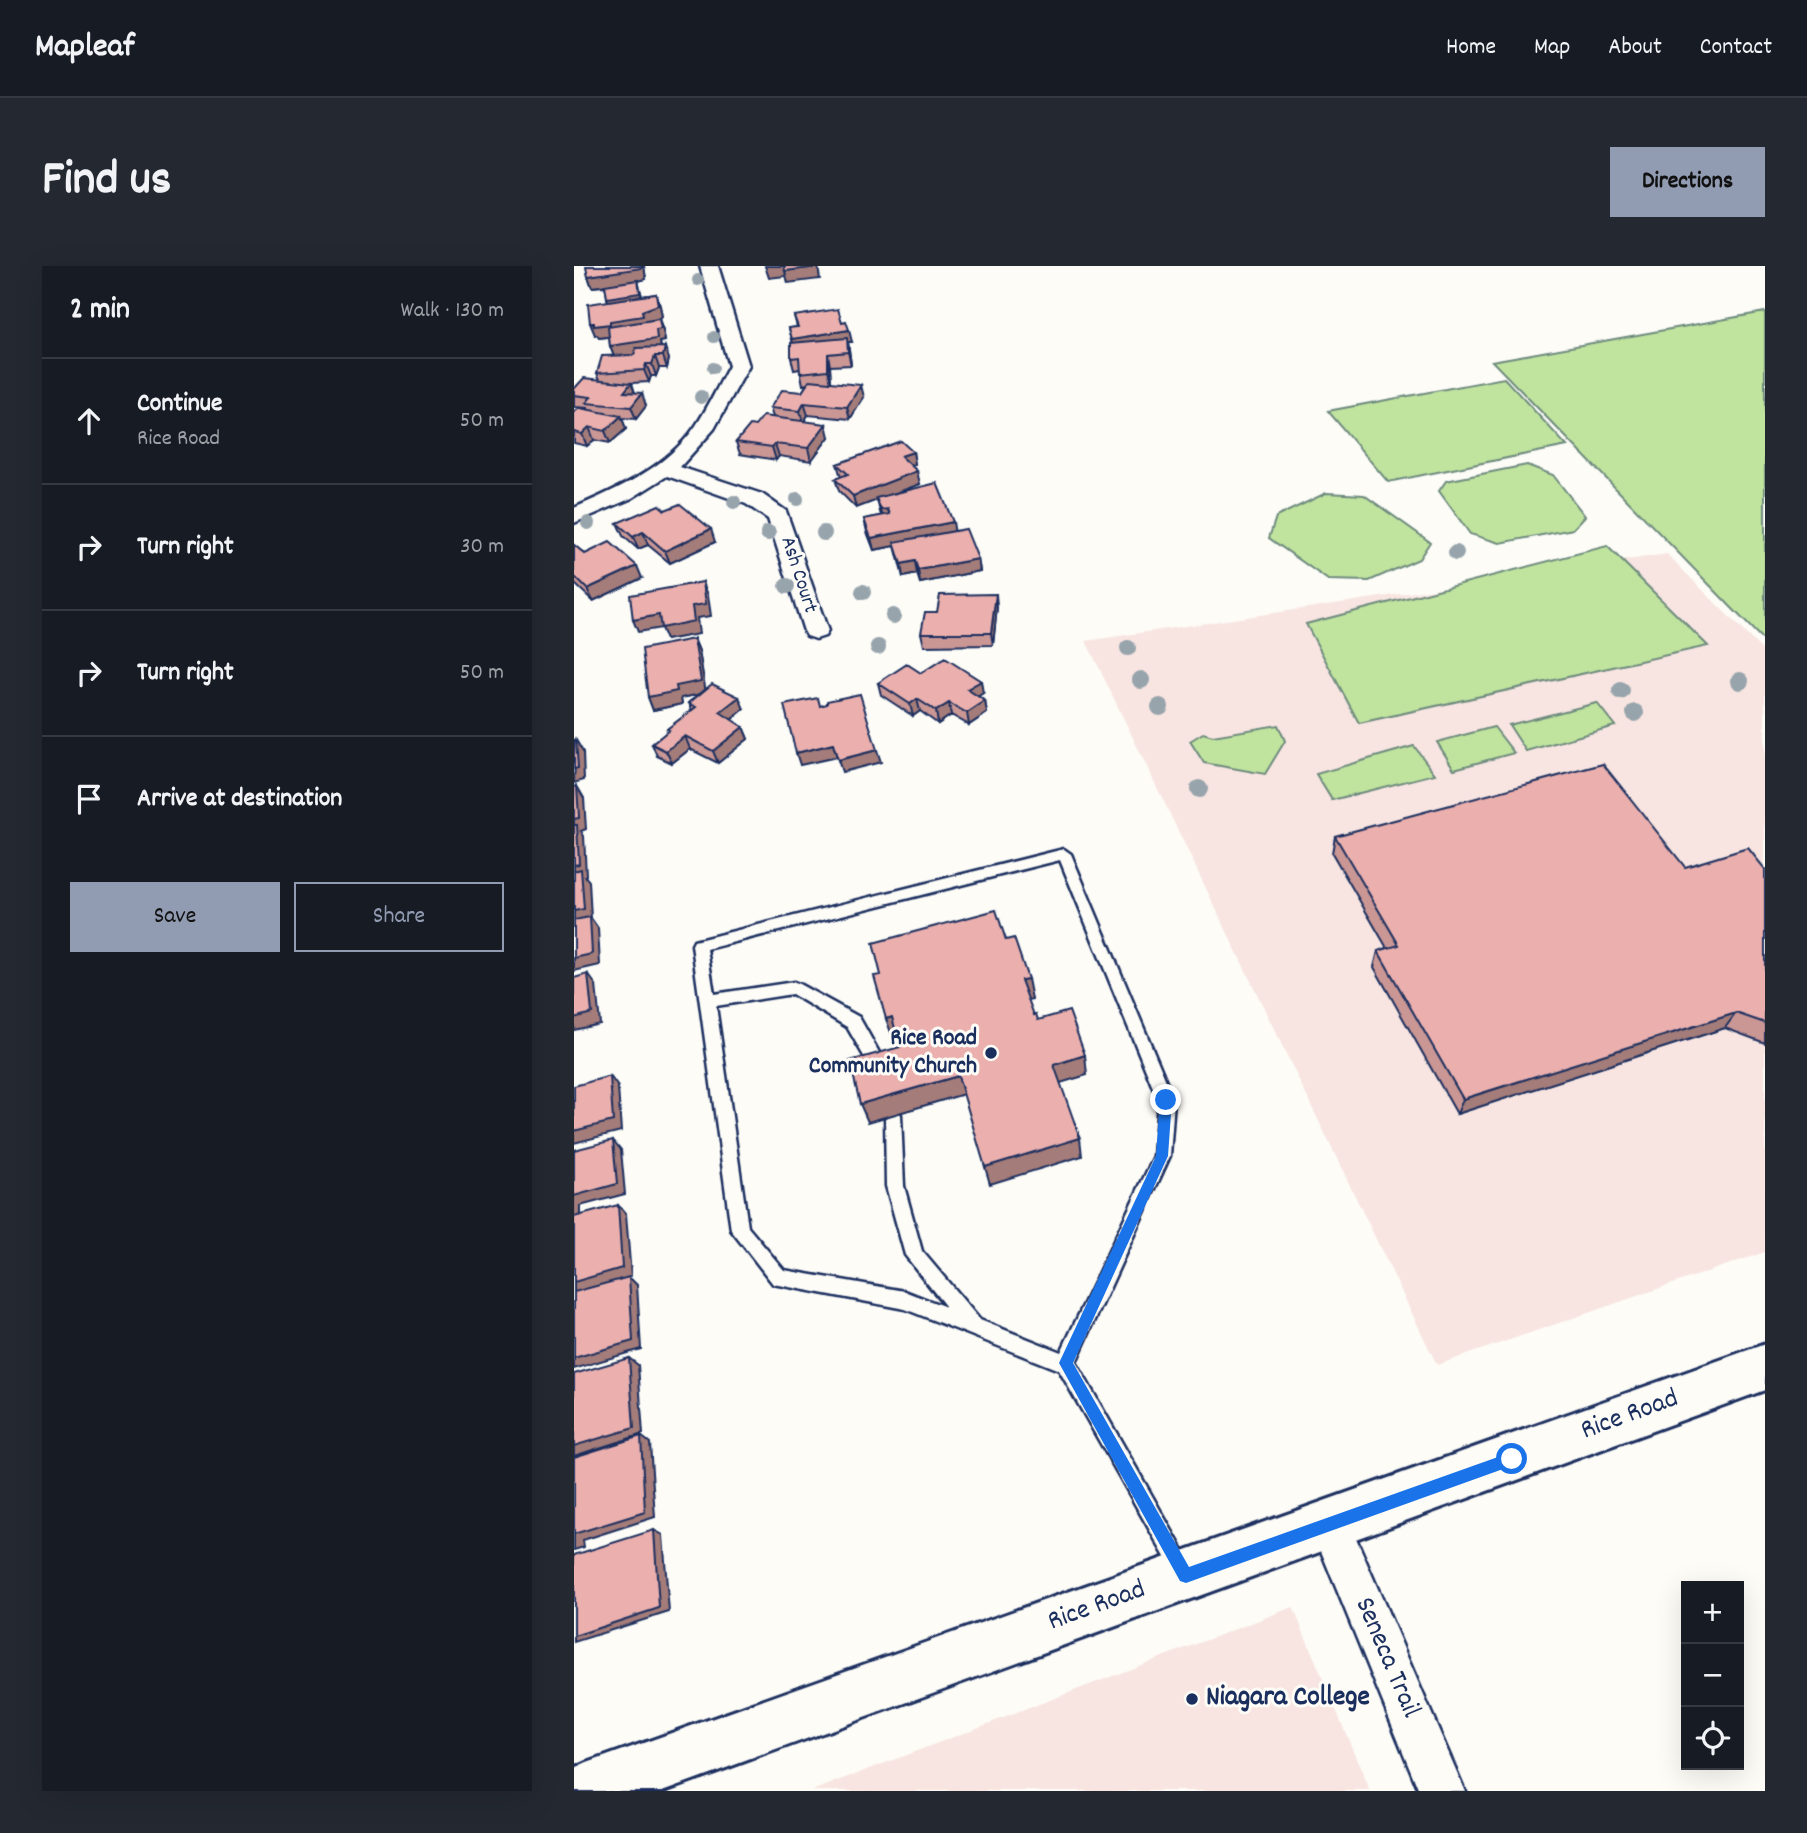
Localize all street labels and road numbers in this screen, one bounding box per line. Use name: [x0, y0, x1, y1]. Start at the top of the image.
street label: Ash Court: [772, 533, 825, 617]
street label: Rice Road: [1576, 1380, 1684, 1452]
street label: Rice Road: [1043, 1571, 1151, 1643]
street label: Seneca Trail: [1343, 1592, 1429, 1725]

